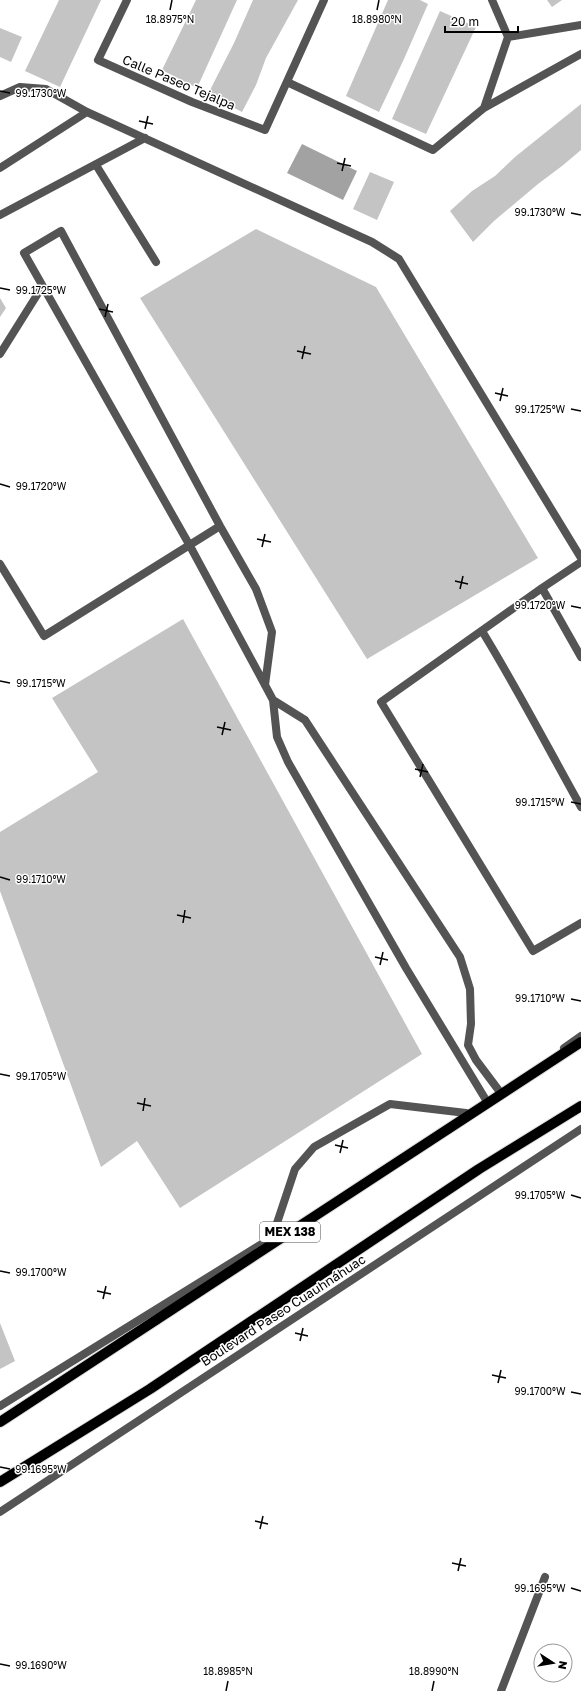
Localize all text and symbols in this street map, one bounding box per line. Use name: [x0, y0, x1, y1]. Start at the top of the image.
scale bar: [445, 8, 518, 34]
text: 18.8975°N: [146, 13, 194, 25]
text: 18.8980°N: [352, 13, 402, 25]
text: 20 m: [451, 14, 479, 29]
street label: Calle Paseo Tejalpa: [120, 51, 238, 113]
text: 99.1730°W: [16, 87, 67, 99]
text: 99.1730°W: [515, 206, 566, 218]
text: 99.1725°W: [16, 284, 67, 296]
text: 99.1725°W: [515, 403, 566, 415]
text: 99.1720°W: [16, 480, 67, 492]
text: 99.1720°W: [515, 599, 566, 611]
text: 99.1715°W: [16, 677, 66, 689]
text: 99.1715°W: [515, 796, 565, 808]
text: 99.1710°W: [16, 873, 66, 885]
text: 99.1710°W: [515, 992, 565, 1004]
text: 99.1705°W: [16, 1070, 67, 1082]
text: 99.1705°W: [515, 1189, 566, 1201]
road number: MEX 138: [260, 1222, 320, 1242]
street label: Boulevard Paseo Cuauhnáhuac: [198, 1251, 368, 1369]
text: 99.1700°W: [15, 1266, 67, 1278]
text: 99.1700°W: [514, 1385, 566, 1397]
text: 99.1695°W: [15, 1463, 67, 1475]
text: 99.1695°W: [514, 1582, 566, 1594]
north arrow: [533, 1643, 573, 1683]
text: 99.1690°W: [15, 1659, 67, 1671]
text: N: [556, 1660, 570, 1671]
text: 18.8985°N: [203, 1665, 253, 1677]
text: 18.8990°N: [409, 1665, 459, 1677]

